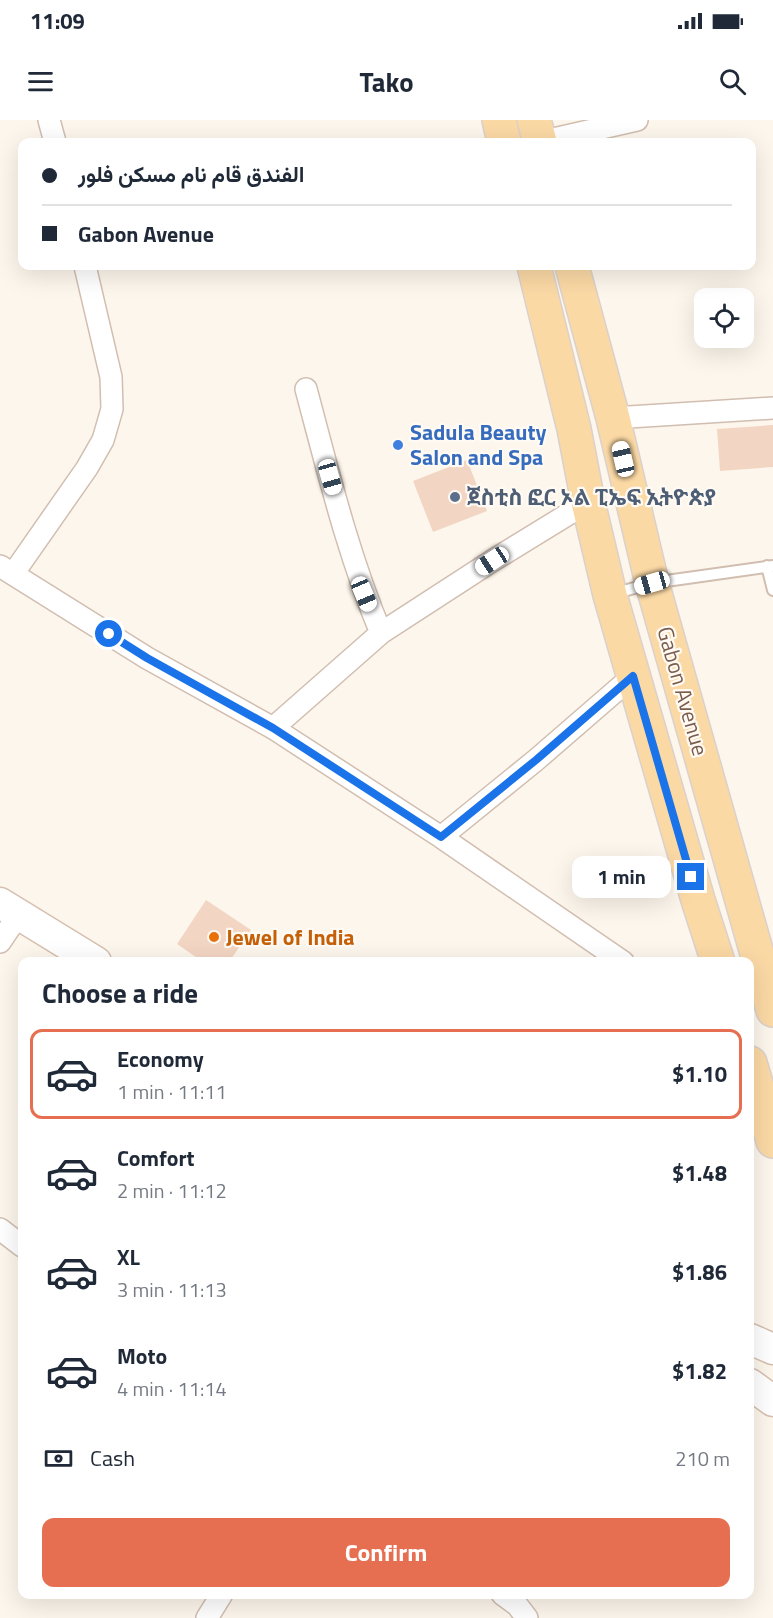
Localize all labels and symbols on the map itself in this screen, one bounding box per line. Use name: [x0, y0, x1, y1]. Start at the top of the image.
place label: Sadula Beauty Salon and Spa: [410, 415, 547, 474]
marker: Sadula Beauty Salon and Spa: [391, 438, 405, 452]
car: [610, 439, 636, 479]
car: [316, 457, 344, 497]
place label: ጀስቲስ ፎር ኦል ፒኤፍ ኢትዮጵያ: [467, 480, 716, 514]
marker: ጀስቲስ ፎር ኦል ፒኤፍ ኢትዮጵያ: [448, 490, 462, 504]
car: [472, 544, 512, 578]
car: [632, 569, 672, 597]
car: [349, 574, 379, 614]
route start: [95, 620, 122, 647]
street label: Gabon Avenue: [648, 622, 718, 760]
callout: 1 min: [571, 856, 670, 898]
route end: [677, 863, 704, 890]
place label: Jewel of India: [226, 920, 355, 954]
marker: Jewel of India: [207, 930, 221, 944]

